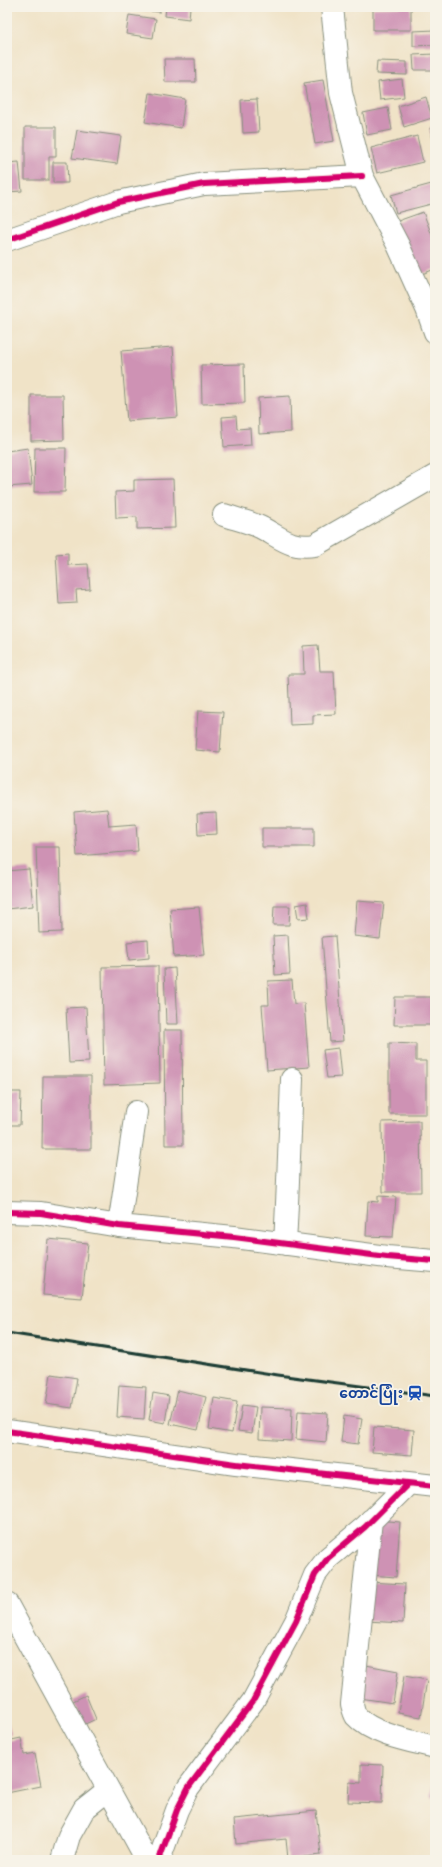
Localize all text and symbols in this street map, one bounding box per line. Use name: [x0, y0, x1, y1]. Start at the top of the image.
place label: တောင်ပြုံး: [339, 1383, 403, 1405]
station icon: တောင်ပြုံး: [406, 1384, 424, 1402]

